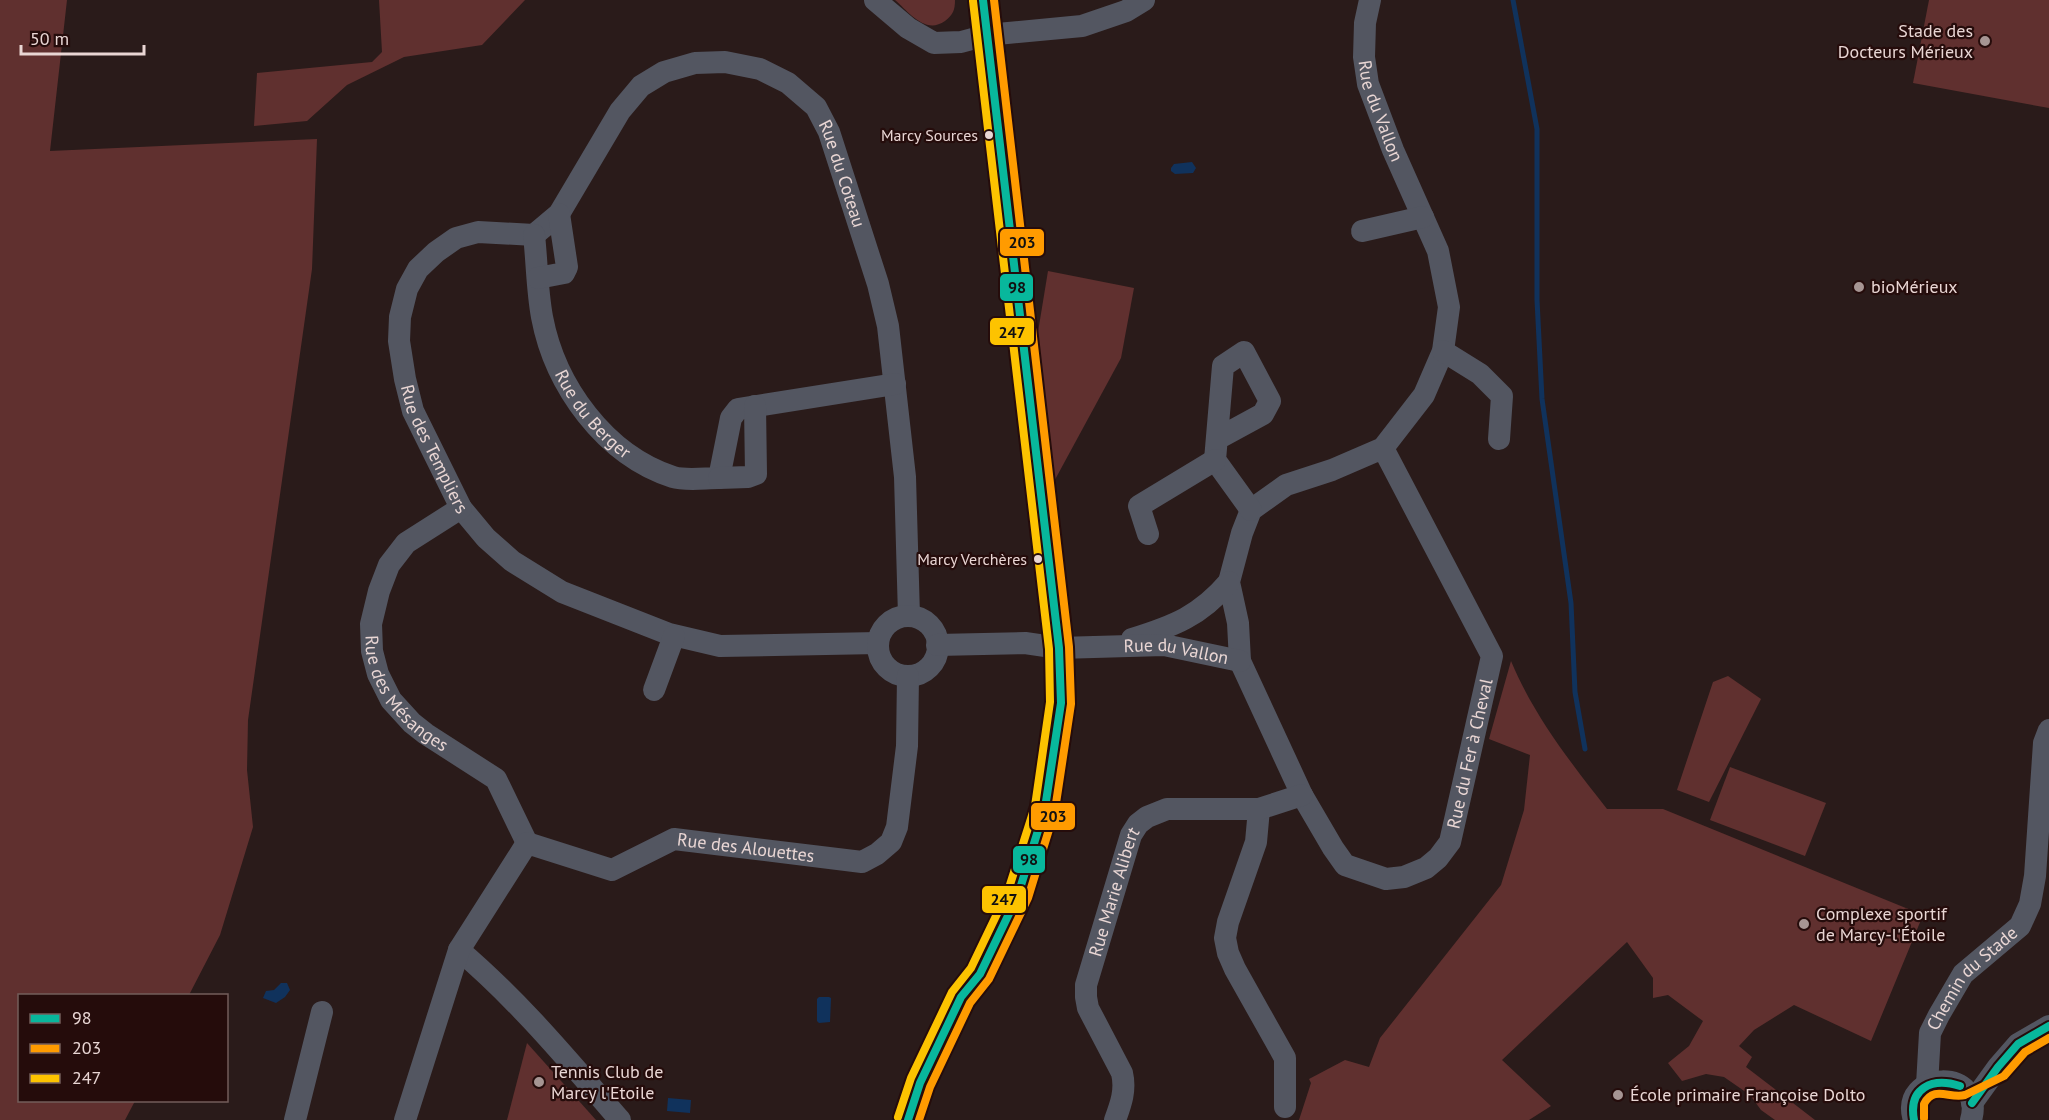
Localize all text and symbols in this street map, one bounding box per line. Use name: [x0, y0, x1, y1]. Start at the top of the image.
scale bar: [21, 18, 144, 56]
place label: Stade des Docteurs Mérieux: [1838, 19, 1973, 63]
text: 50 m: [30, 27, 69, 50]
marker: Stade des Docteurs Mérieux: [1978, 34, 1992, 48]
street label: Rue du Vallon: [1354, 59, 1409, 165]
street label: Rue du Coteau: [814, 116, 871, 230]
place label: Marcy Sources: [881, 125, 978, 145]
marker: Marcy Sources: [983, 129, 995, 141]
line badge: 203: [999, 228, 1045, 257]
text: 203: [1008, 232, 1036, 252]
line badge: 98: [999, 273, 1034, 302]
place label: bioMérieux: [1871, 275, 1958, 298]
text: 98: [1008, 277, 1026, 297]
marker: bioMérieux: [1852, 280, 1866, 294]
line badge: 247: [989, 317, 1035, 346]
text: 247: [998, 322, 1026, 342]
street label: Rue du Berger: [550, 366, 636, 463]
street label: Rue des Templiers: [396, 382, 473, 518]
place label: Marcy Verchères: [917, 549, 1027, 569]
marker: Marcy Verchères: [1032, 553, 1044, 565]
street label: Rue du Vallon: [1123, 633, 1231, 669]
street label: Rue des Mésanges: [360, 635, 453, 756]
street label: Rue du Fer à Cheval: [1441, 676, 1498, 831]
line badge: 203: [1030, 802, 1076, 831]
text: 203: [1039, 806, 1067, 826]
street label: Rue Marie Alibert: [1083, 822, 1144, 959]
street label: Rue des Alouettes: [676, 828, 816, 867]
line badge: 98: [1012, 845, 1046, 874]
text: 98: [1020, 849, 1038, 869]
line badge: 247: [981, 885, 1027, 914]
text: 247: [990, 889, 1018, 909]
place label: Complexe sportif de Marcy-l'Étoile: [1816, 902, 1948, 946]
marker: Complexe sportif de Marcy-l'Étoile: [1797, 917, 1811, 931]
street label: Chemin du Stade: [1921, 921, 2022, 1034]
legend: [18, 994, 228, 1102]
text: 98: [72, 1006, 92, 1029]
text: 203: [72, 1036, 101, 1059]
place label: Tennis Club de Marcy l'Etoile: [551, 1060, 663, 1104]
text: 247: [72, 1066, 101, 1089]
marker: Tennis Club de Marcy l'Etoile: [532, 1075, 546, 1089]
place label: École primaire Françoise Dolto: [1630, 1083, 1865, 1106]
marker: École primaire Françoise Dolto: [1611, 1088, 1625, 1102]

